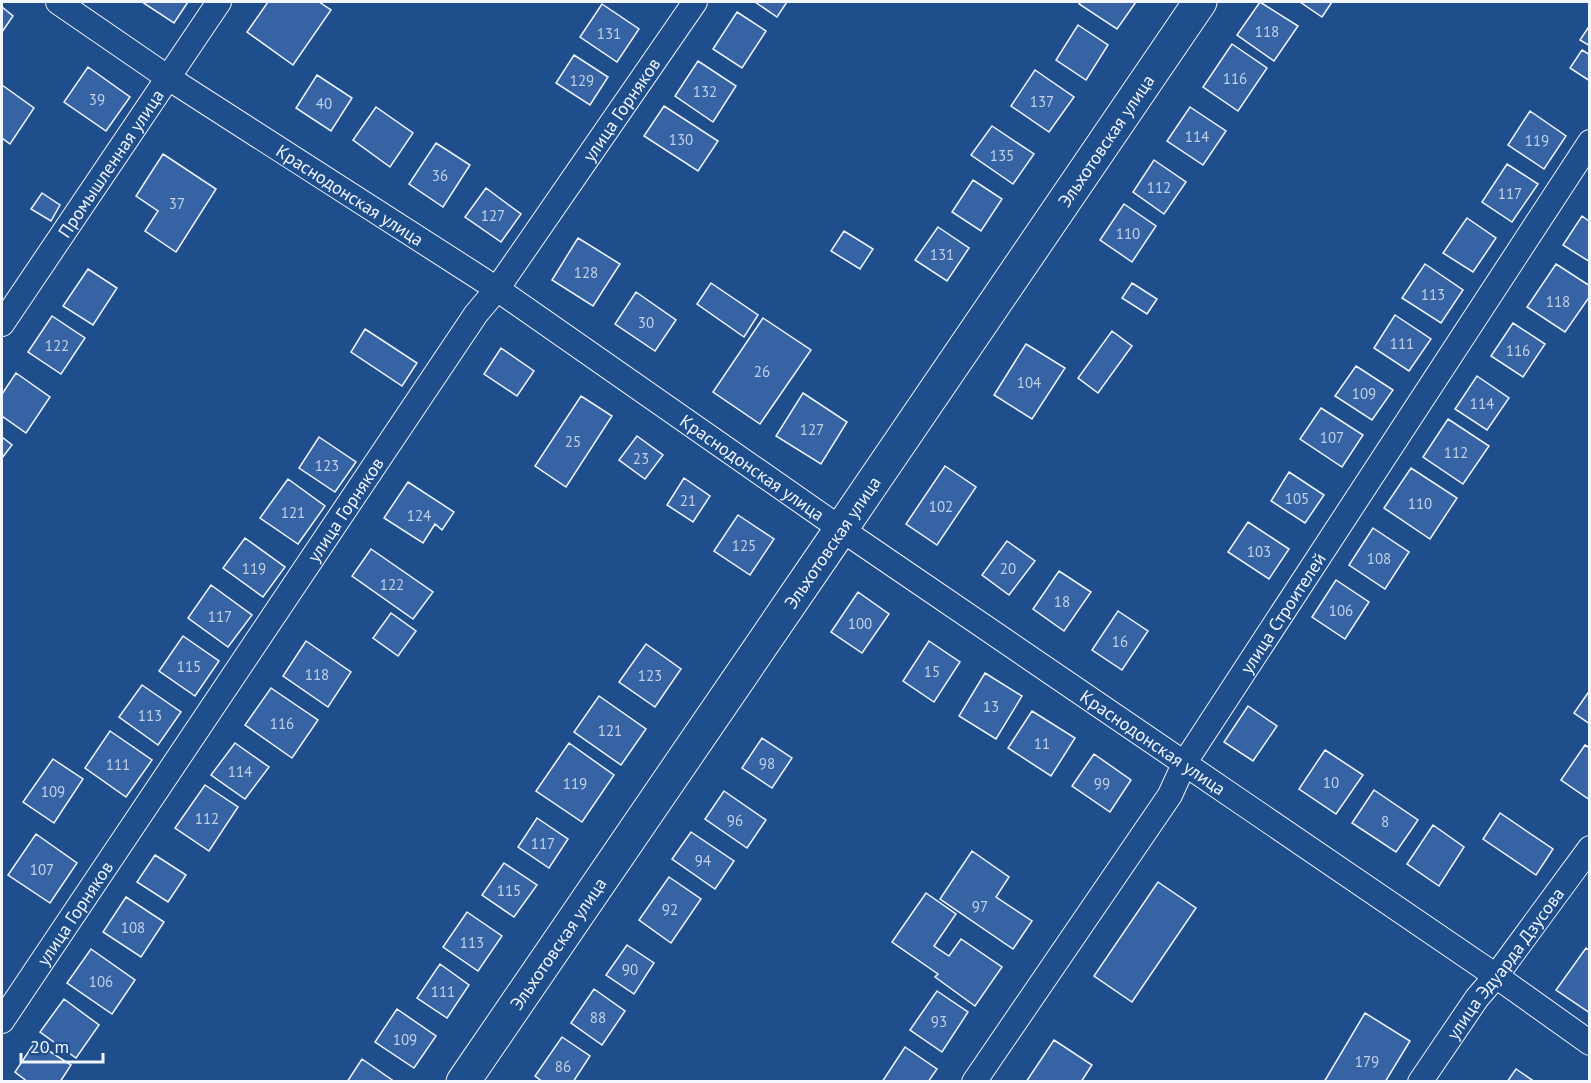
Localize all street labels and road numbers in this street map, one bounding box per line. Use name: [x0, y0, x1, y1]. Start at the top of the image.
street label: улица Горняков: [577, 53, 665, 166]
street label: Эльхотовская улица: [1052, 70, 1159, 211]
street label: Промышленная улица: [52, 85, 169, 242]
street label: Краснодонская улица: [272, 139, 428, 251]
street label: Краснодонская улица: [676, 409, 829, 526]
street label: улица Горняков: [302, 453, 388, 566]
street label: Эльхотовская улица: [779, 471, 885, 613]
street label: улица Строителей: [1235, 548, 1330, 678]
street label: Краснодонская улица: [1076, 684, 1230, 800]
street label: улица Горняков: [31, 856, 118, 970]
street label: Эльхотовская улица: [504, 873, 611, 1014]
street label: улица Эдуарда Дзусова: [1441, 883, 1569, 1044]

